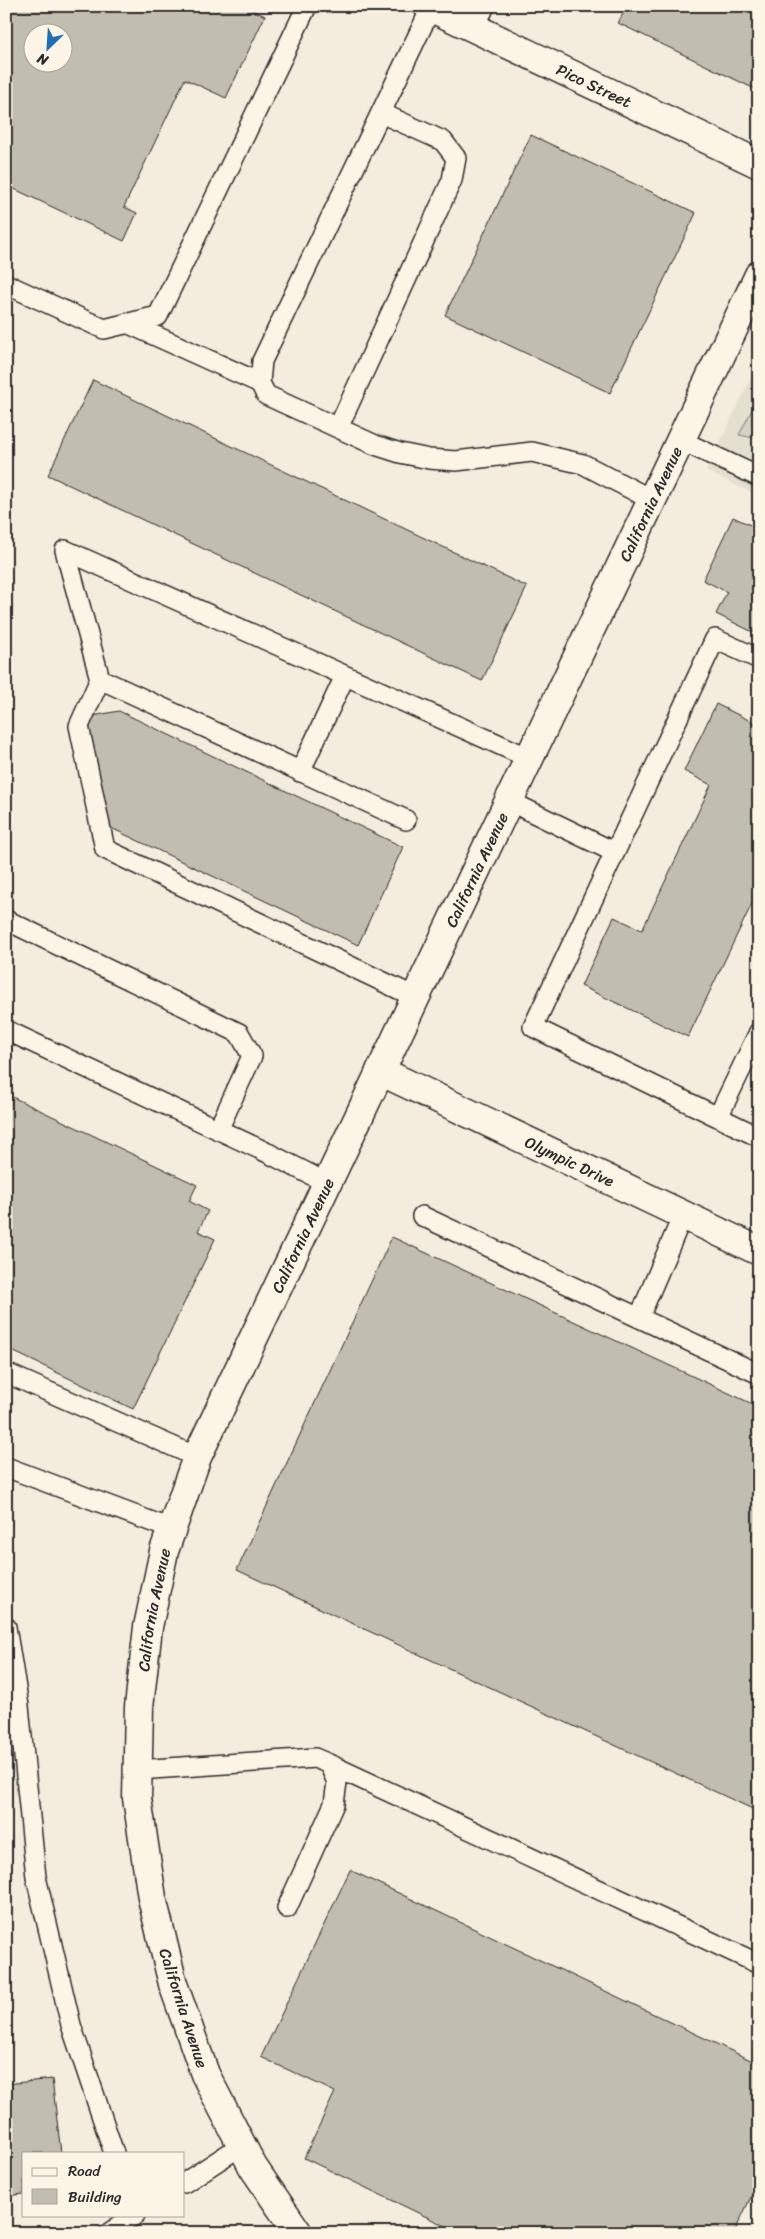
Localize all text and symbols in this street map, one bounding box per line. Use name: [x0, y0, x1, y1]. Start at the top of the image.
north arrow: [22, 22, 72, 72]
text: N: [33, 46, 53, 73]
street label: Pico Street: [551, 55, 637, 116]
street label: California Avenue: [611, 441, 691, 567]
street label: California Avenue: [437, 807, 517, 932]
street label: Olympic Drive: [520, 1128, 619, 1195]
street label: California Avenue: [263, 1173, 343, 1298]
street label: California Avenue: [129, 1546, 179, 1673]
street label: California Avenue: [150, 1944, 217, 2072]
legend: [22, 2152, 185, 2216]
text: Road: [68, 2158, 101, 2184]
text: Building: [68, 2184, 122, 2210]

